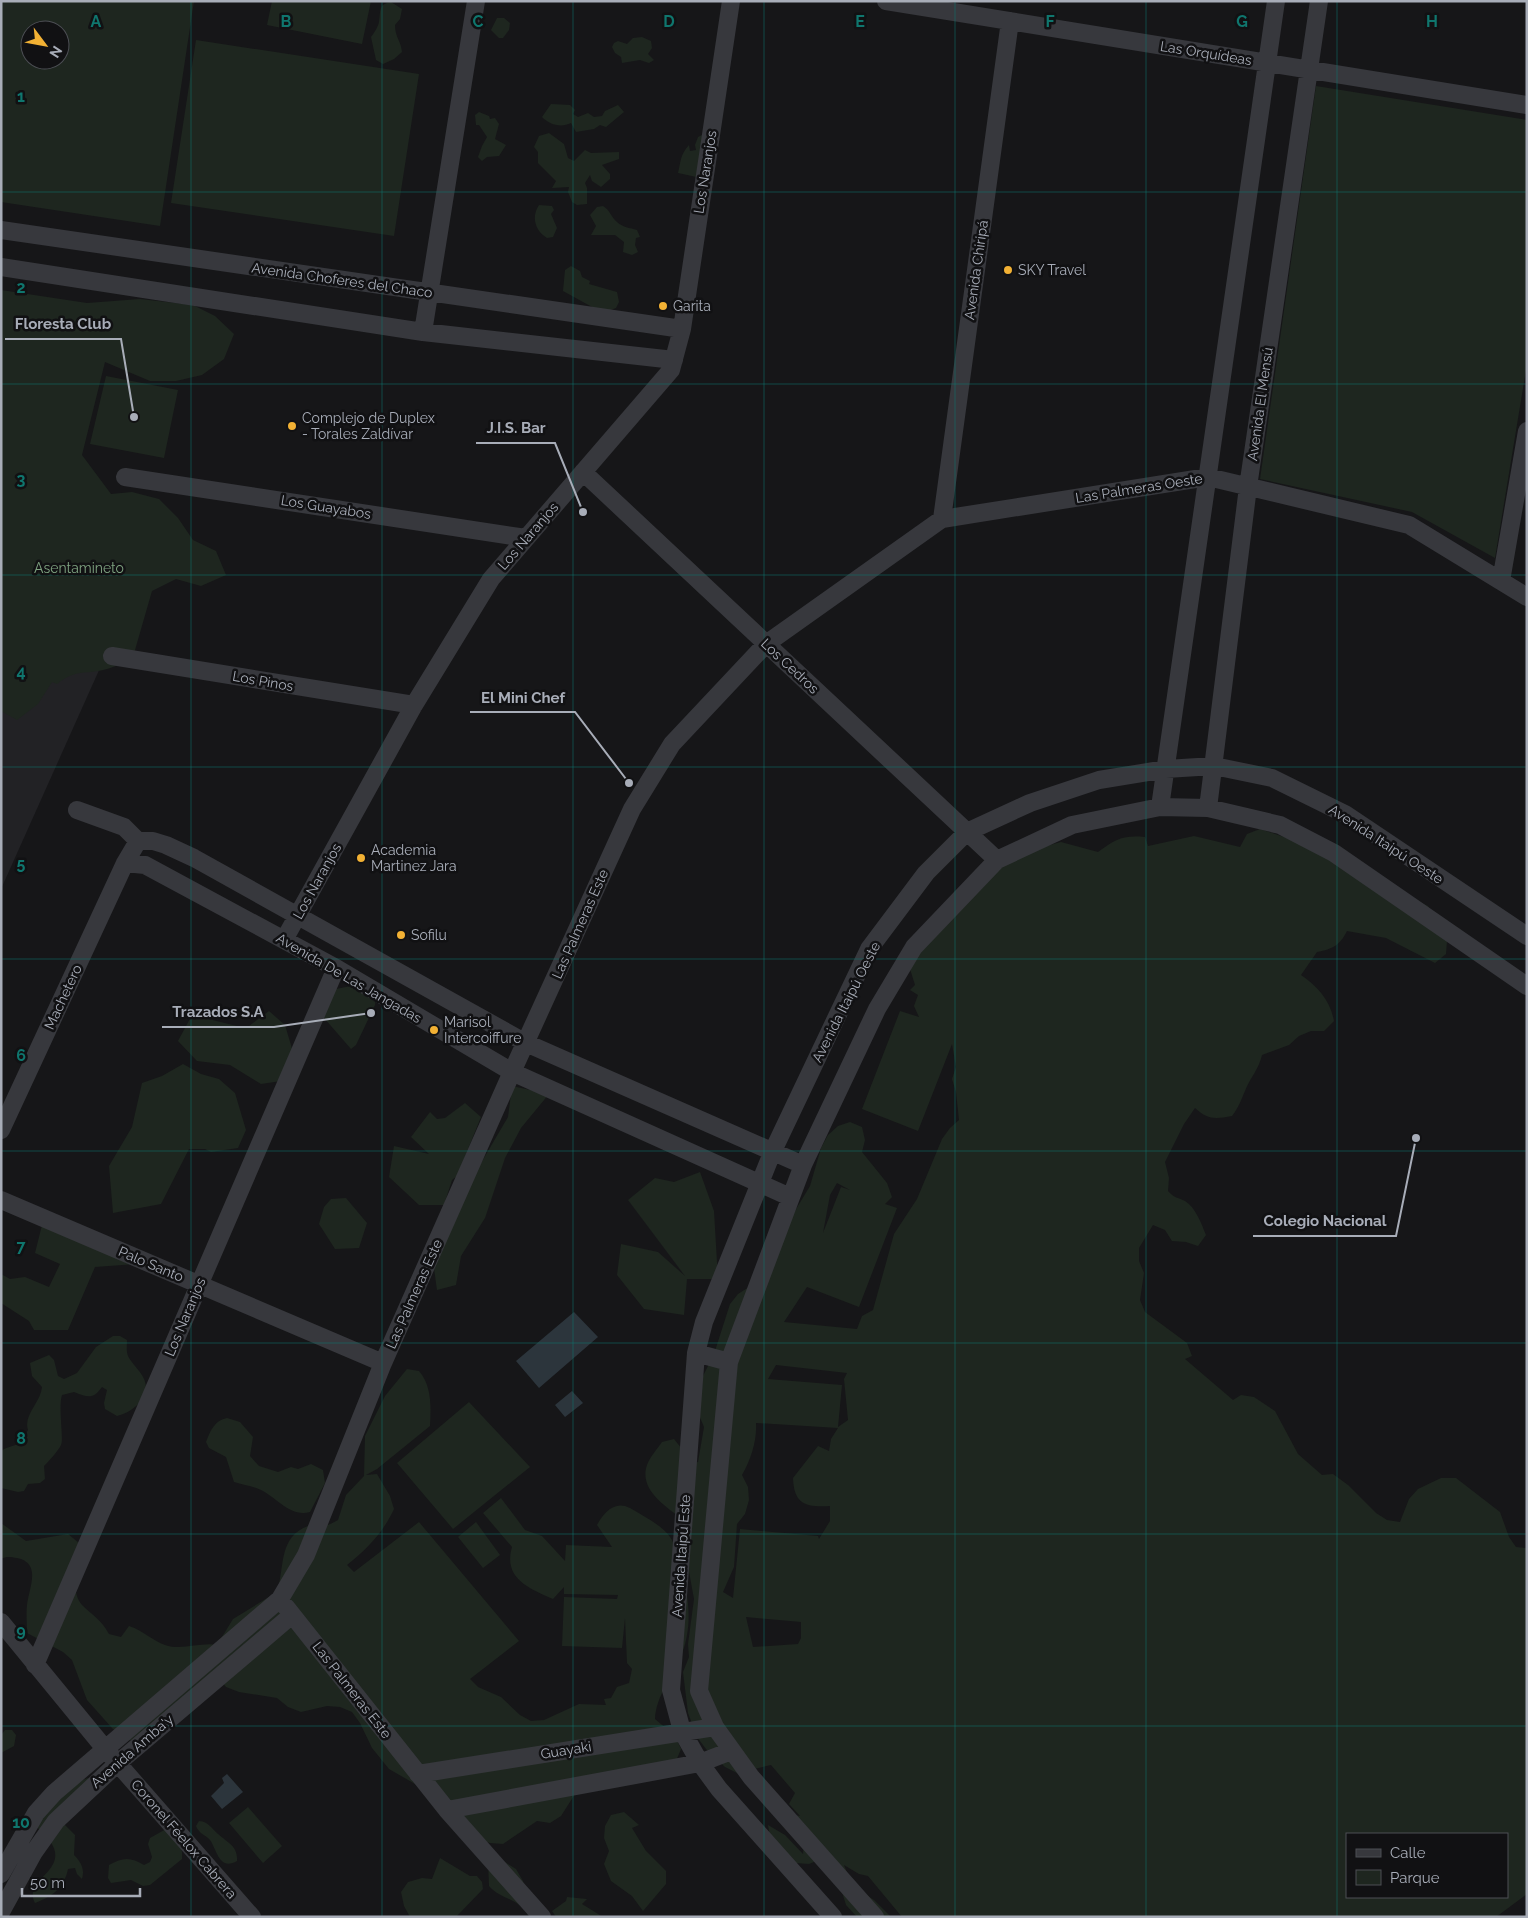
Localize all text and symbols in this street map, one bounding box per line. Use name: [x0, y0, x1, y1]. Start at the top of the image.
text: A: [91, 12, 102, 31]
text: B: [281, 12, 292, 31]
text: C: [473, 12, 484, 31]
text: D: [663, 12, 675, 31]
text: E: [855, 12, 865, 31]
text: F: [1045, 12, 1055, 31]
text: G: [1236, 12, 1248, 31]
text: H: [1426, 12, 1438, 31]
north arrow: [20, 20, 70, 70]
street label: Las Orquídeas: [1159, 38, 1253, 68]
text: N: [46, 43, 66, 61]
text: 1: [17, 87, 25, 106]
street label: Los Naranjos: [691, 129, 720, 215]
street label: Avenida Chiripá: [961, 219, 991, 321]
street label: Avenida Choferes del Chaco: [250, 259, 434, 301]
place label: SKY Travel: [1018, 262, 1086, 278]
marker: SKY Travel: [1002, 264, 1014, 276]
text: 2: [16, 278, 26, 297]
place label: Garita: [673, 298, 711, 314]
marker: Garita: [657, 300, 669, 312]
callout: Floresta Club: [5, 309, 121, 339]
text: Floresta Club: [15, 315, 112, 333]
street label: Avenida El Mensú: [1244, 346, 1276, 462]
place label: Complejo de Duplex - Torales Zaldívar: [302, 410, 435, 442]
callout: J.I.S. Bar: [476, 413, 555, 443]
text: J.I.S. Bar: [486, 419, 546, 437]
marker: Complejo de Duplex - Torales Zaldívar: [286, 420, 298, 432]
text: 3: [17, 470, 26, 489]
street label: Las Palmeras Oeste: [1074, 470, 1204, 506]
street label: Los Guayabos: [280, 492, 373, 522]
street label: Los Naranjos: [494, 499, 562, 573]
park label: Asentamineto: [34, 560, 124, 576]
street label: Los Cedros: [758, 635, 822, 697]
text: 4: [16, 662, 26, 681]
street label: Los Pinos: [231, 668, 295, 694]
callout: El Mini Chef: [470, 682, 575, 712]
text: El Mini Chef: [481, 689, 565, 707]
street label: Avenida Itaipú Oeste: [1326, 801, 1446, 887]
street label: Los Naranjos: [290, 840, 344, 922]
place label: Academia Martinez Jara: [371, 842, 457, 874]
marker: Academia Martinez Jara: [355, 852, 367, 864]
text: 5: [17, 854, 26, 873]
street label: Las Palmeras Este: [549, 867, 611, 981]
place label: Sofilu: [411, 927, 447, 943]
marker: Sofilu: [395, 929, 407, 941]
street label: Avenida De Las Jangadas: [274, 930, 425, 1026]
street label: Avenida Itaipú Oeste: [809, 939, 883, 1065]
street label: Machetero: [41, 962, 85, 1032]
callout: Trazados S.A: [162, 997, 274, 1027]
text: Trazados S.A: [172, 1003, 265, 1021]
place label: Marisol Intercoiffure: [444, 1014, 521, 1046]
marker: Marisol Intercoiffure: [428, 1024, 440, 1036]
text: 6: [16, 1046, 26, 1065]
callout: Colegio Nacional: [1253, 1206, 1396, 1236]
text: Colegio Nacional: [1264, 1212, 1387, 1230]
text: 7: [17, 1237, 26, 1256]
street label: Las Palmeras Este: [383, 1237, 445, 1351]
street label: Palo Santo: [116, 1243, 186, 1285]
street label: Los Naranjos: [161, 1275, 209, 1359]
text: 8: [16, 1429, 26, 1448]
street label: Avenida Itaipú Este: [669, 1494, 693, 1618]
text: 9: [16, 1621, 26, 1640]
street label: Las Palmeras Este: [309, 1639, 395, 1741]
street label: Avenida Amba'y: [88, 1711, 177, 1791]
street label: Guayaki: [539, 1738, 593, 1762]
street label: Coronel Féelox Cabrera: [128, 1776, 240, 1902]
text: 10: [12, 1813, 30, 1832]
legend: [1346, 1833, 1508, 1898]
text: Calle: [1390, 1844, 1426, 1862]
scale bar: [22, 1866, 140, 1898]
text: Parque: [1390, 1869, 1440, 1887]
text: 50 m: [30, 1874, 65, 1892]

